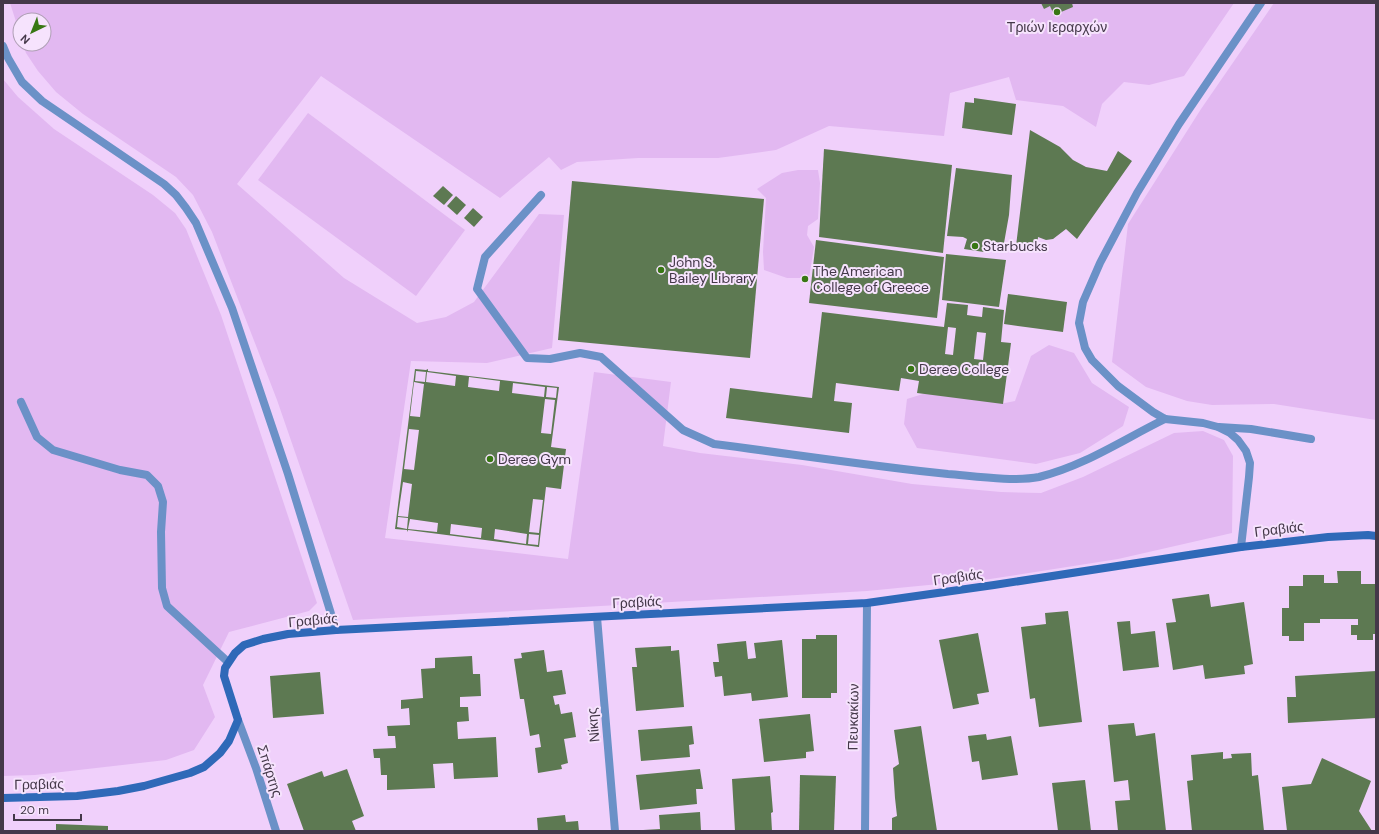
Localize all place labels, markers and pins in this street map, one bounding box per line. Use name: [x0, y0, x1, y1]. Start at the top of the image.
marker: Τριών Ιεραρχών: [1052, 7, 1062, 17]
place label: Τριών Ιεραρχών: [1007, 18, 1107, 36]
place label: Starbucks: [983, 237, 1048, 255]
marker: Starbucks: [970, 241, 980, 251]
place label: John S. Bailey Library: [669, 253, 756, 287]
place label: The American College of Greece: [813, 262, 929, 296]
marker: John S. Bailey Library: [656, 265, 666, 275]
marker: The American College of Greece: [800, 274, 810, 284]
place label: Deree College: [919, 360, 1009, 378]
marker: Deree College: [906, 364, 916, 374]
place label: Deree Gym: [498, 450, 571, 468]
marker: Deree Gym: [485, 454, 495, 464]

